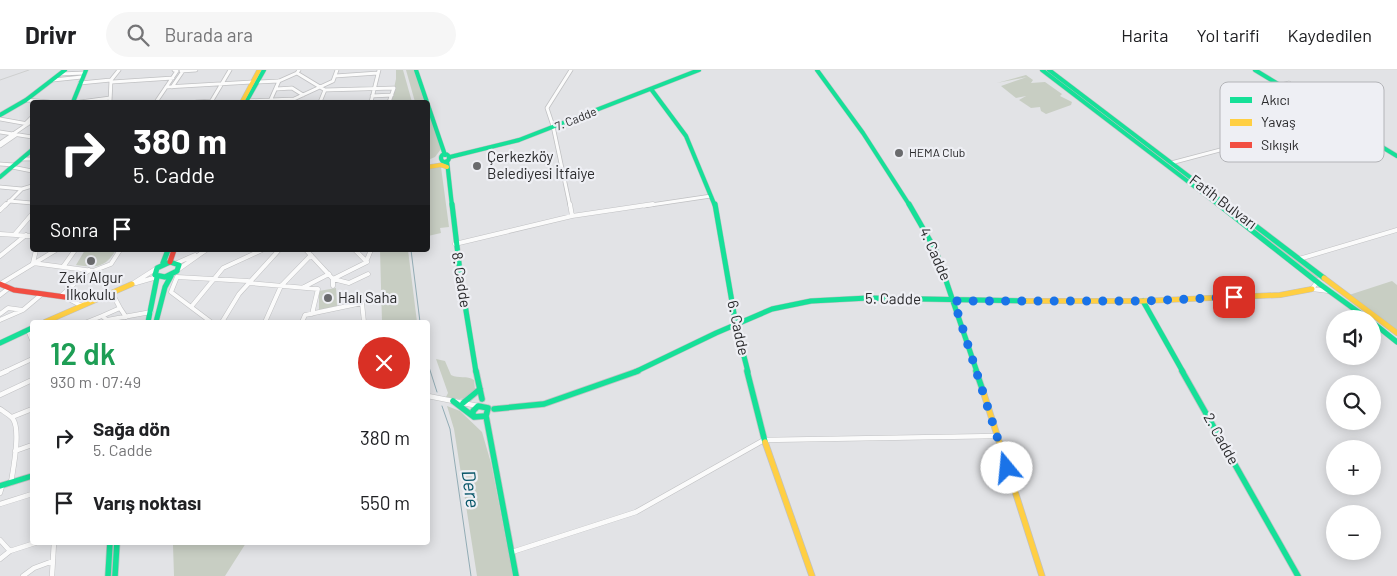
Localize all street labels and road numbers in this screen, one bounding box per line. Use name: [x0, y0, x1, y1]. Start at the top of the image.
street label: 7. Cadde: [553, 103, 599, 133]
street label: Fatih Bulvarı: [1187, 170, 1261, 232]
street label: 4. Cadde: [916, 224, 956, 283]
street label: 8. Cadde: [449, 251, 475, 309]
street label: 5. Cadde: [865, 289, 921, 307]
street label: 6. Cadde: [724, 299, 754, 357]
street label: 2. Cadde: [1200, 410, 1243, 467]

